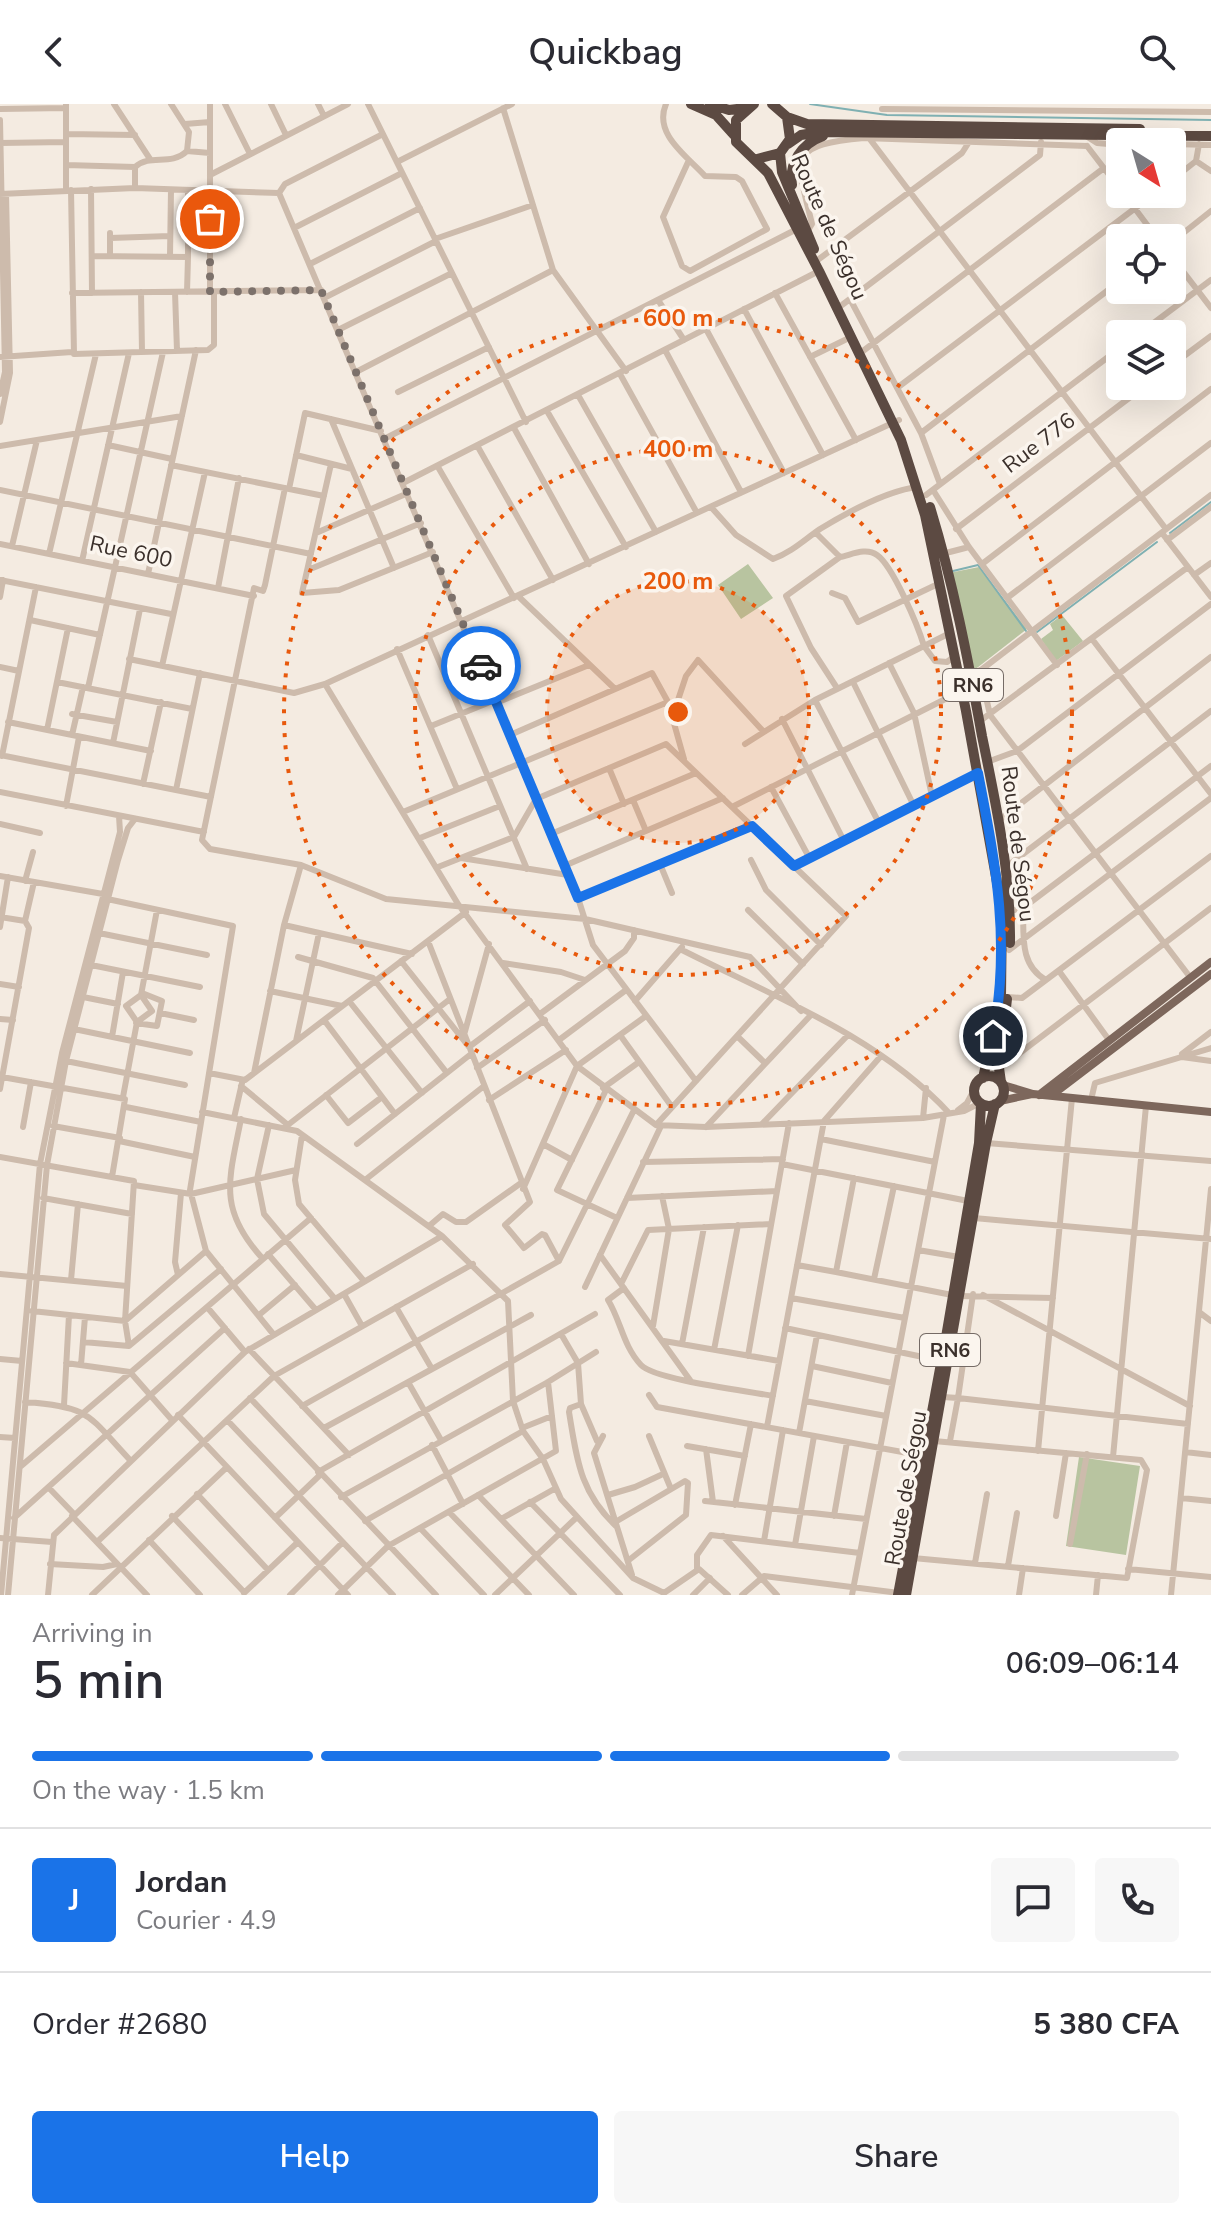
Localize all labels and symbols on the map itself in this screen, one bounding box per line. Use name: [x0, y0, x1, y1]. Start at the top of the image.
north arrow: [1106, 128, 1186, 208]
street label: Route de Ségou: [783, 149, 875, 305]
pin: [176, 185, 244, 253]
text: 600 m: [643, 302, 713, 334]
street label: Rue 776: [996, 406, 1082, 480]
text: 400 m: [643, 433, 713, 465]
street label: Rue 600: [87, 529, 175, 575]
text: 200 m: [643, 565, 713, 597]
courier: [441, 626, 521, 706]
road number: RN6: [943, 669, 1003, 701]
centre of rings: [664, 698, 692, 726]
street label: Route de Ségou: [994, 764, 1042, 924]
pin: [959, 1002, 1027, 1070]
road number: RN6: [920, 1334, 980, 1366]
street label: Route de Ségou: [878, 1408, 934, 1568]

